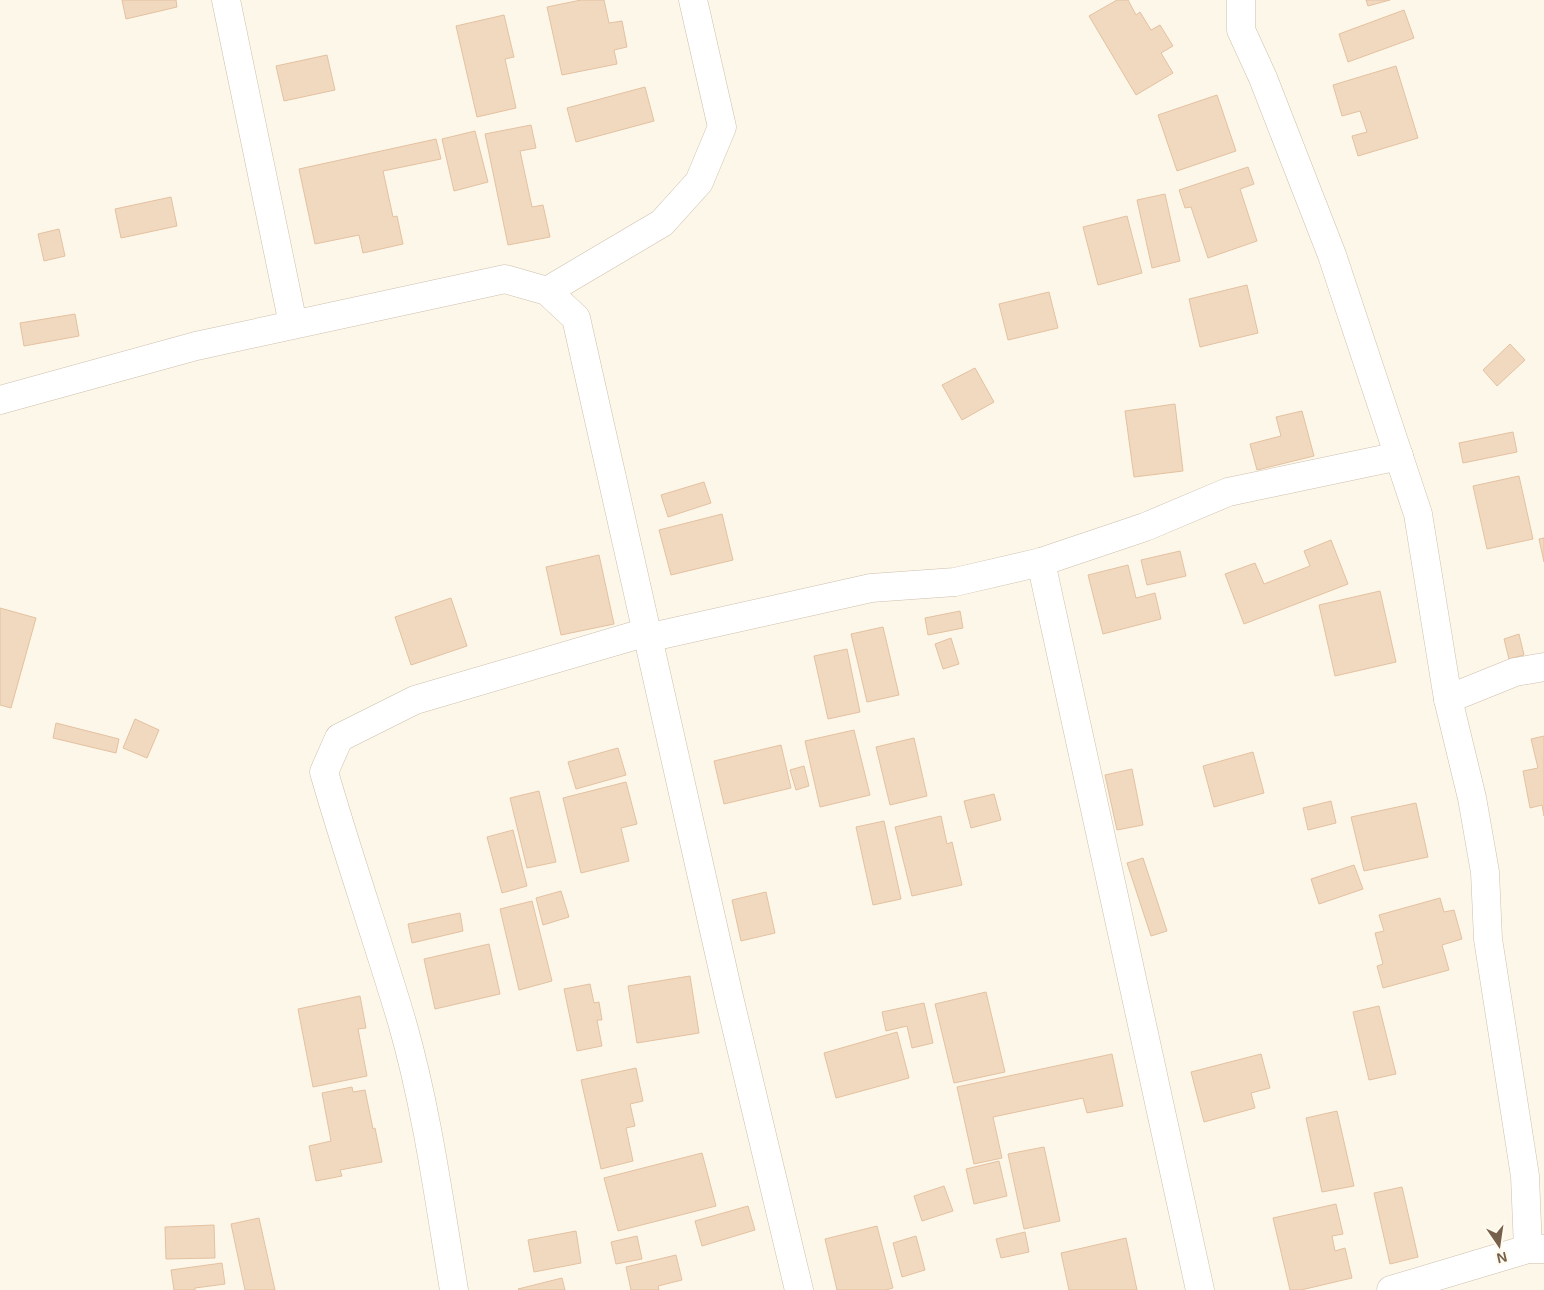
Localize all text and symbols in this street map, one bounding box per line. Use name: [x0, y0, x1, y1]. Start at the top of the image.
north arrow: [1474, 1220, 1524, 1270]
text: N: [1495, 1249, 1509, 1267]

